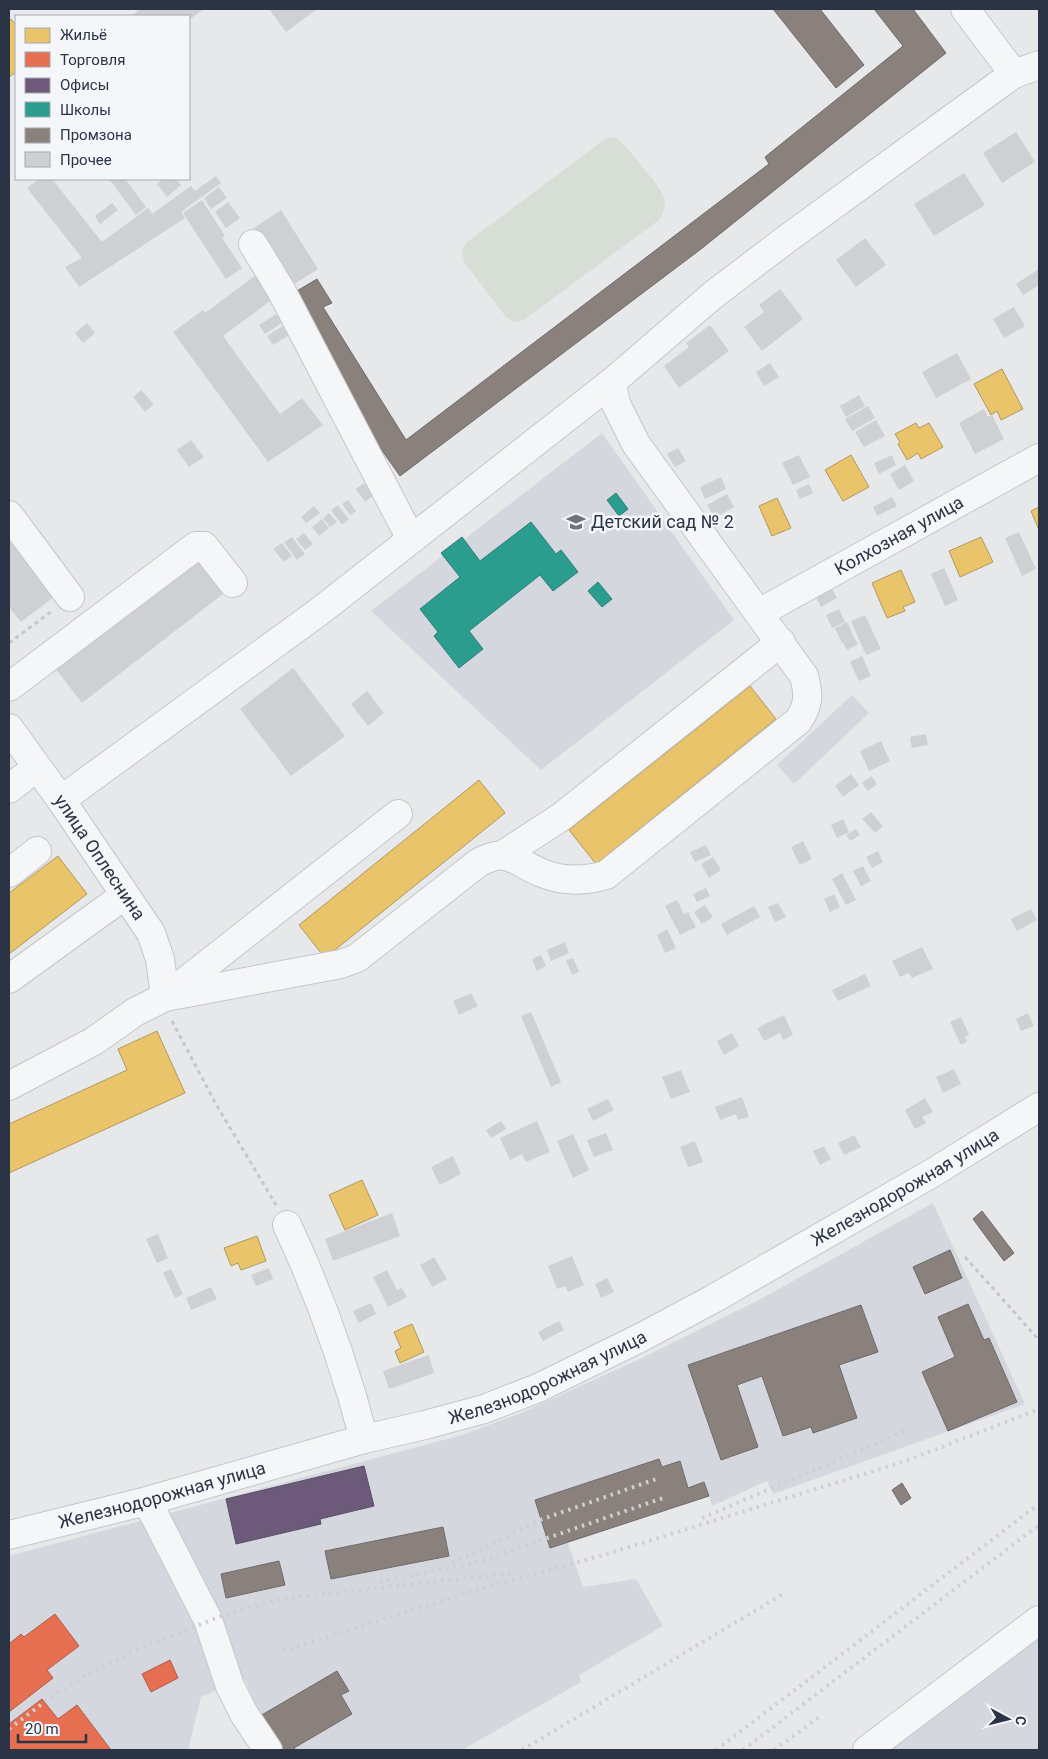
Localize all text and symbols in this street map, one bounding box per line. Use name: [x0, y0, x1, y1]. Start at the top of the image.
legend: [15, 15, 190, 180]
text: Жильё: [60, 26, 107, 44]
text: Торговля: [60, 51, 125, 69]
text: Офисы: [60, 76, 109, 94]
text: Школы: [60, 101, 111, 119]
text: Промзона: [60, 126, 132, 144]
text: Прочее: [60, 151, 112, 169]
street label: Колхозная улица: [831, 491, 967, 579]
school or university icon: Детский сад № 2: [565, 511, 587, 533]
place label: Детский сад № 2: [591, 511, 734, 532]
street label: улица Оплеснина: [50, 790, 150, 924]
street label: Железнодорожная улица: [807, 1124, 1002, 1250]
street label: Железнодорожная улица: [446, 1326, 650, 1428]
street label: Железнодорожная улица: [56, 1457, 268, 1532]
north arrow: [983, 1694, 1033, 1744]
scale bar: [18, 1712, 85, 1744]
text: С: [1012, 1715, 1029, 1726]
text: 20 m: [25, 1720, 59, 1738]

